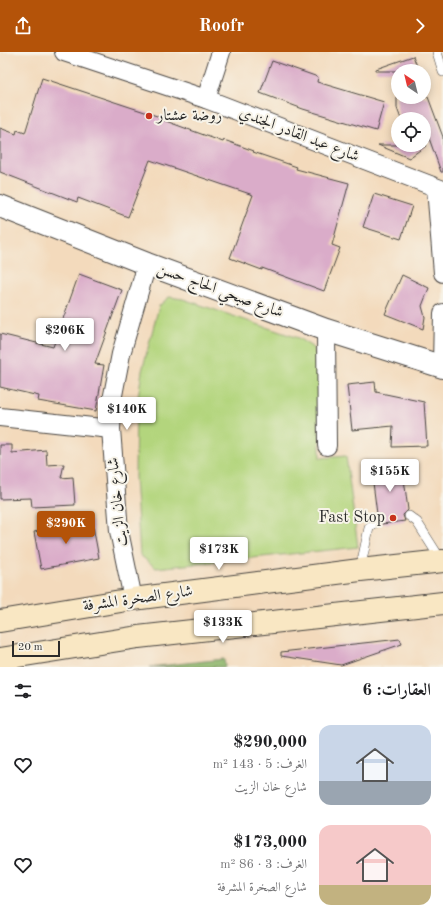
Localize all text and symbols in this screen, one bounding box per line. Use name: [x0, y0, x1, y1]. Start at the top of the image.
icon: share: [12, 15, 34, 37]
icon: forward: [409, 15, 431, 37]
text: Roofr: [199, 17, 244, 35]
north arrow: [391, 64, 431, 104]
map controls: [391, 64, 431, 152]
street label: شارع عبد القادر الجندي: [235, 105, 361, 169]
place label: روضة عشتار: [155, 108, 222, 124]
marker: روضة عشتار: [144, 111, 154, 121]
button: locate: [391, 112, 431, 152]
street label: شارع صبحي الحاج حسن: [153, 261, 285, 327]
pin: $206K: [37, 318, 93, 352]
text: $206K: [45, 324, 85, 337]
pin: $140K: [99, 397, 155, 431]
text: $140K: [107, 403, 147, 416]
street label: شارع خان الزيت: [104, 456, 135, 547]
pin: $155K: [362, 459, 418, 493]
text: $155K: [370, 465, 410, 478]
place label: Fast Stop: [319, 510, 385, 526]
pin: $290K: [38, 511, 94, 545]
marker: Fast Stop: [388, 513, 398, 523]
text: $290K: [46, 517, 86, 530]
pin: $173K: [191, 537, 247, 571]
text: $173K: [199, 543, 239, 556]
street label: شارع الصخرة المشرفة: [82, 583, 194, 619]
pin: $133K: [195, 610, 251, 644]
text: $133K: [203, 616, 243, 629]
scale bar: [12, 639, 60, 658]
text: 20 m: [18, 642, 43, 653]
icon: filters: [12, 680, 34, 702]
text: العقارات: 6: [362, 682, 431, 699]
text: $290,000: [233, 734, 307, 751]
icon: home: [351, 741, 399, 789]
icon: heart: [12, 754, 34, 776]
text: الغرف: 5 · 143 m²: [213, 758, 307, 771]
text: شارع خان الزيت: [234, 781, 307, 794]
text: $173,000: [233, 834, 307, 851]
icon: home: [351, 841, 399, 889]
icon: heart: [12, 854, 34, 876]
text: الغرف: 3 · 86 m²: [220, 858, 307, 871]
text: شارع الصخرة المشرفة: [217, 881, 307, 894]

